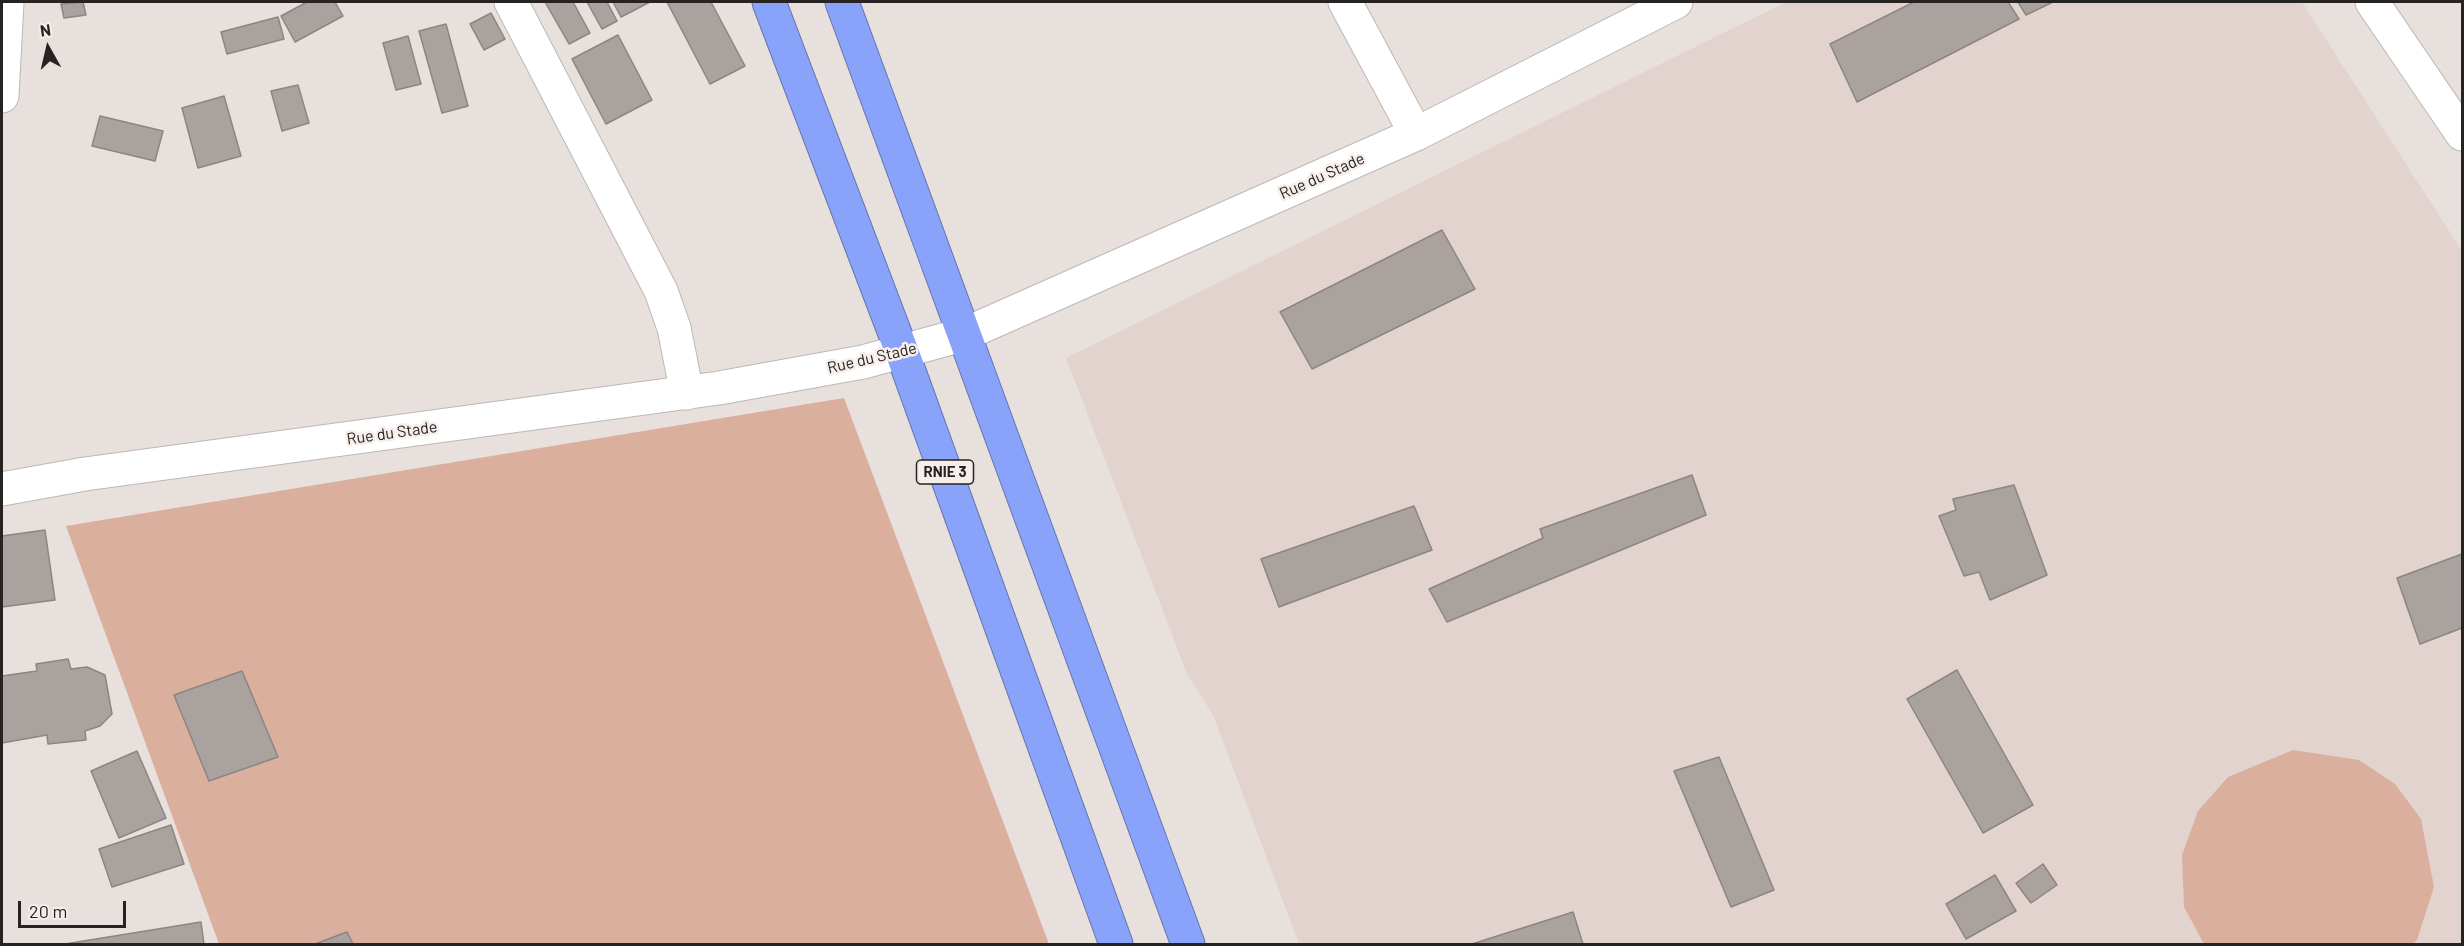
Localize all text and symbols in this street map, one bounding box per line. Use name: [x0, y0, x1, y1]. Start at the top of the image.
north arrow: [18, 18, 78, 78]
text: N: [39, 20, 52, 40]
street label: Rue du Stade: [1276, 149, 1368, 203]
street label: Rue du Stade: [825, 338, 919, 378]
street label: Rue du Stade: [345, 417, 439, 449]
road number: RNIE 3: [916, 460, 974, 484]
scale bar: [21, 889, 129, 927]
text: 20 m: [29, 900, 67, 922]

